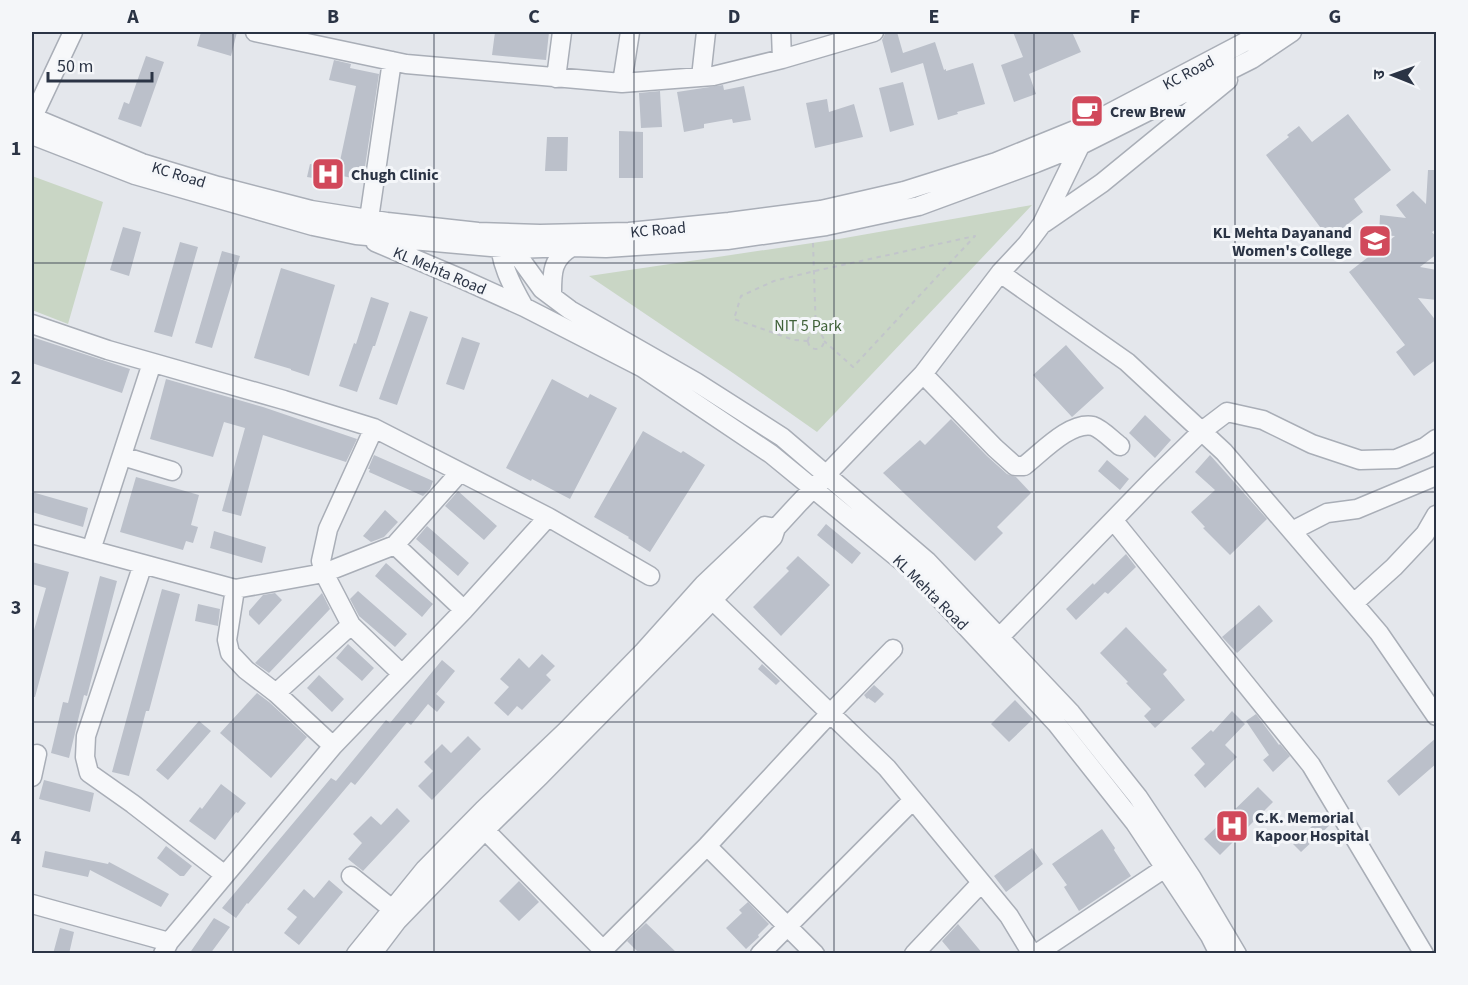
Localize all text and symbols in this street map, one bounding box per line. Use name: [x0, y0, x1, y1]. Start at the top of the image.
text: A: [126, 3, 139, 31]
text: B: [327, 3, 339, 31]
text: C: [528, 3, 540, 31]
text: D: [728, 3, 740, 31]
text: E: [929, 3, 939, 31]
text: F: [1130, 3, 1140, 31]
text: G: [1329, 3, 1341, 31]
scale bar: [48, 45, 152, 83]
north arrow: [1363, 45, 1423, 105]
street label: KC Road: [1159, 50, 1218, 96]
text: 50 m: [57, 54, 93, 79]
text: उ: [1368, 69, 1390, 80]
cafe icon: Crew Brew: [1069, 93, 1105, 129]
place label: Crew Brew: [1110, 101, 1186, 123]
text: 1: [11, 135, 21, 163]
street label: KC Road: [149, 156, 209, 194]
hospital icon: Chugh Clinic: [310, 156, 346, 192]
place label: Chugh Clinic: [351, 164, 439, 186]
street label: KC Road: [629, 217, 687, 243]
place label: KL Mehta Dayanand Women's College: [1213, 222, 1352, 262]
school or university icon: KL Mehta Dayanand Women's College: [1357, 223, 1393, 259]
street label: KL Mehta Road: [390, 241, 490, 300]
park label: NIT 5 Park: [774, 315, 842, 337]
text: 2: [11, 364, 21, 392]
street label: KL Mehta Road: [887, 550, 973, 636]
text: 3: [11, 594, 21, 622]
place label: C.K. Memorial Kapoor Hospital: [1255, 807, 1369, 847]
hospital icon: C.K. Memorial Kapoor Hospital: [1214, 808, 1250, 844]
text: 4: [11, 824, 22, 852]

